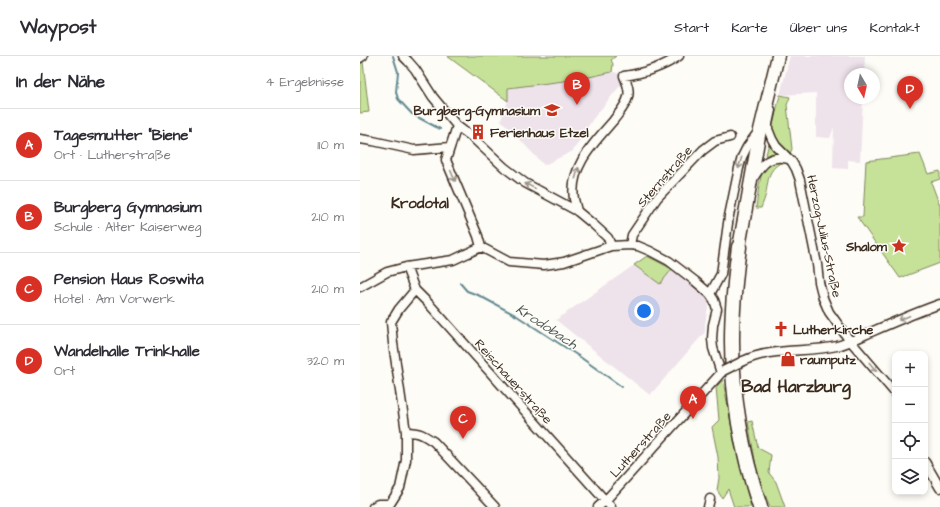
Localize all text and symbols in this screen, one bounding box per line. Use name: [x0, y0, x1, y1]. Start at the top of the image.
text: Waypost: [20, 14, 96, 41]
text: Start: [674, 18, 709, 38]
text: Karte: [731, 18, 768, 38]
text: Über uns: [790, 18, 848, 38]
text: Kontakt: [870, 18, 920, 38]
north arrow: [844, 68, 880, 104]
text: In der Nähe: [16, 70, 105, 94]
pin: B: [564, 72, 590, 105]
text: 4 Ergebnisse: [265, 73, 344, 91]
pin: D: [897, 76, 923, 109]
school or university icon: Burgberg-Gymnasium: [543, 101, 561, 119]
place label: Burgberg-Gymnasium: [413, 102, 541, 122]
building icon: Ferienhaus Etzel: [469, 123, 487, 141]
place label: Ferienhaus Etzel: [490, 124, 589, 142]
text: Tagesmutter "Biene": [54, 125, 192, 146]
text: A: [25, 136, 33, 154]
text: 110 m: [317, 136, 344, 154]
street label: Sternstraße: [633, 142, 697, 211]
text: Ort · Lutherstraße: [54, 146, 171, 164]
one-way arrow: [736, 157, 743, 170]
one-way arrow: [574, 167, 581, 180]
one-way arrow: [450, 170, 457, 182]
street label: Herzog-Julius-Straße: [801, 173, 846, 299]
one-way arrow: [525, 182, 537, 189]
district label: Krodotal: [391, 193, 450, 214]
text: Burgberg Gymnasium: [54, 197, 201, 218]
text: B: [24, 208, 34, 226]
text: 210 m: [311, 208, 344, 226]
text: Schule · Alter Kaiserweg: [54, 218, 201, 236]
place icon: Shalom: [890, 237, 908, 255]
place label: Shalom: [845, 238, 888, 256]
text: Pension Haus Roswita: [54, 269, 204, 290]
text: C: [24, 280, 34, 298]
text: 210 m: [311, 280, 344, 298]
text: Hotel · Am Vorwerk: [54, 290, 175, 308]
water label: Krodobach: [512, 299, 582, 355]
your location: [634, 301, 654, 321]
one-way arrow: [898, 315, 910, 322]
church icon: Lutherkirche: [772, 320, 790, 338]
place label: Lutherkirche: [793, 321, 873, 339]
street label: Reischauerstraße: [470, 335, 556, 428]
text: Wandelhalle Trinkhalle: [54, 341, 200, 362]
shop icon: raumputz: [779, 350, 797, 368]
place label: raumputz: [800, 351, 857, 370]
map controls: [892, 351, 928, 495]
button: +: [892, 351, 928, 387]
text: D: [25, 352, 33, 370]
text: 320 m: [306, 352, 344, 370]
one-way arrow: [868, 361, 877, 372]
text: Ort: [54, 362, 75, 380]
district label: Bad Harzburg: [741, 375, 851, 400]
pin: A: [680, 386, 706, 419]
button: −: [892, 387, 928, 423]
pin: C: [450, 406, 476, 439]
street label: Lutherstraße: [606, 408, 675, 482]
button: locate: [892, 423, 928, 459]
button: layers: [892, 459, 928, 495]

